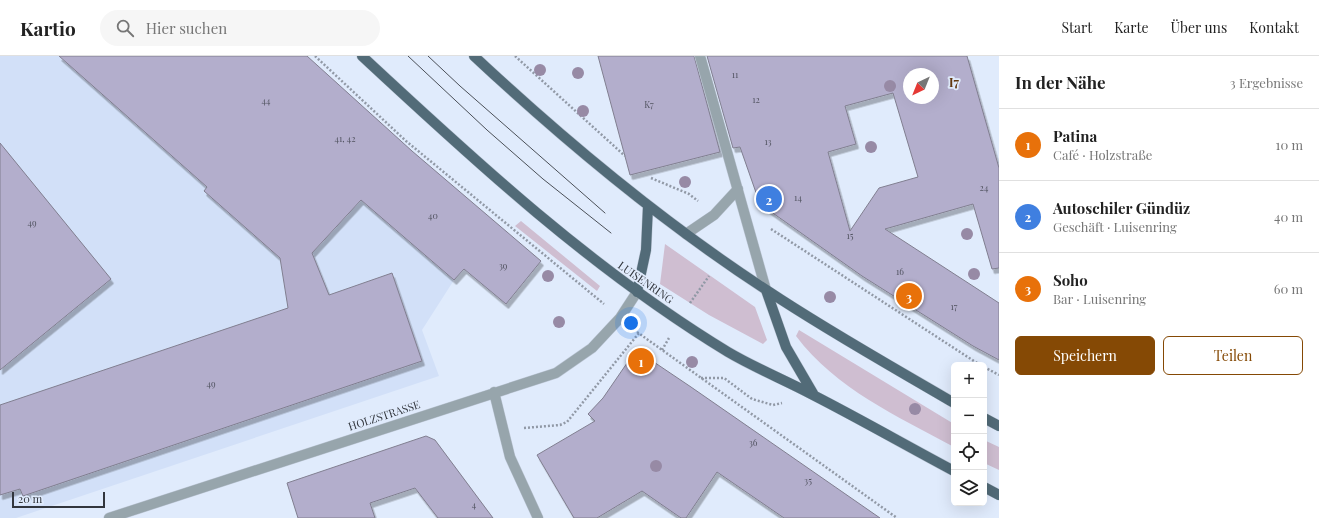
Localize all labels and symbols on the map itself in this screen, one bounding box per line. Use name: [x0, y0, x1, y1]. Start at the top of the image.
house number: 11: [732, 68, 739, 80]
north arrow: [903, 68, 939, 104]
district label: I7: [949, 74, 960, 90]
house number: 12: [752, 93, 760, 105]
house number: 44: [262, 94, 271, 106]
house number: K7: [644, 98, 654, 110]
house number: 41, 42: [335, 132, 355, 144]
house number: 13: [764, 135, 772, 147]
house number: 24: [980, 181, 989, 193]
pin: 2: [756, 184, 782, 214]
house number: 14: [794, 191, 802, 203]
house number: 40: [428, 209, 438, 221]
house number: 49: [27, 216, 37, 228]
house number: 15: [847, 229, 854, 241]
street label: LUISENRING: [615, 257, 677, 307]
house number: 39: [499, 259, 508, 271]
house number: 16: [896, 265, 904, 277]
pin: 3: [896, 281, 922, 311]
house number: 17: [951, 300, 958, 312]
your location: [621, 313, 641, 333]
pin: 1: [628, 346, 654, 376]
house number: 49: [206, 377, 216, 389]
street label: HOLZSTRASSE: [346, 396, 422, 434]
house number: 36: [749, 436, 758, 448]
house number: 35: [804, 474, 812, 486]
scale bar: [12, 490, 105, 509]
house number: 4: [472, 498, 477, 510]

